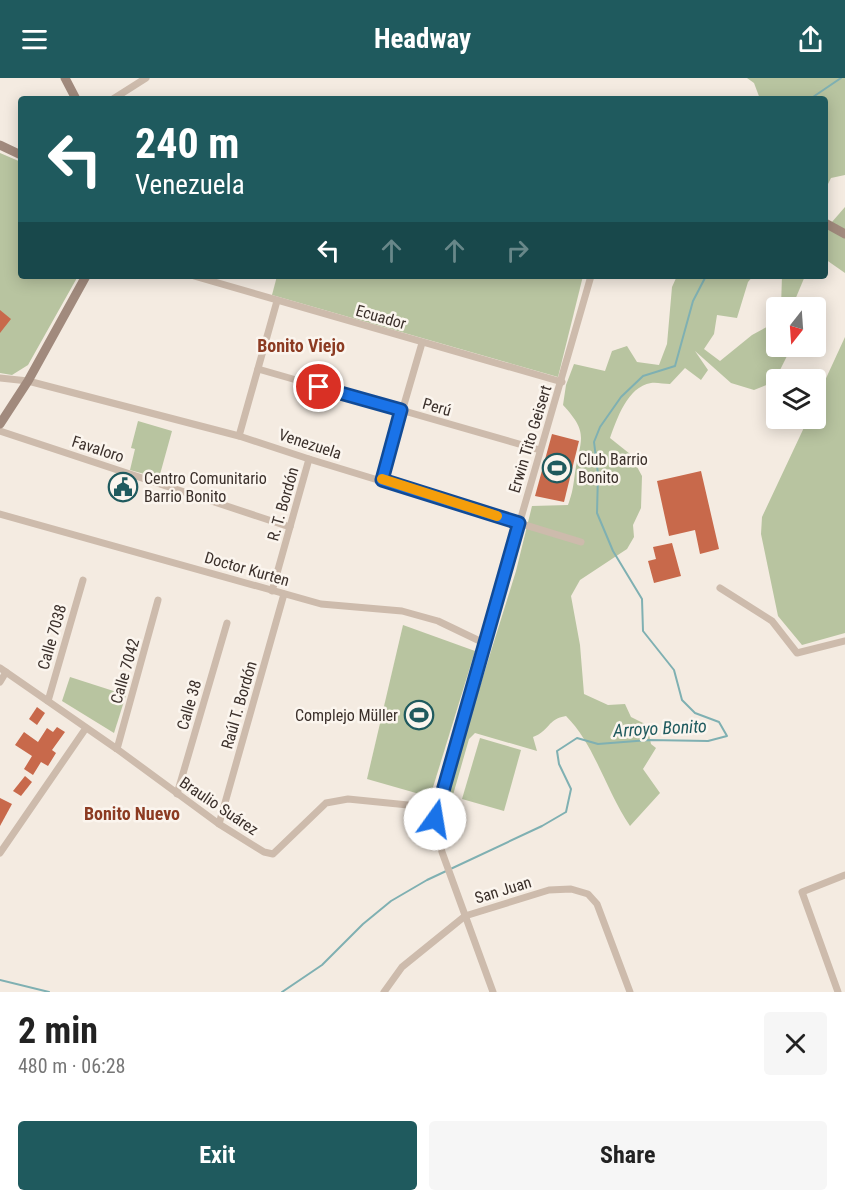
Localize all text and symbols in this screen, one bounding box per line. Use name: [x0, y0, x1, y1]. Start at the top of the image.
icon: menu: [18, 23, 51, 56]
text: Headway: [374, 23, 471, 55]
icon: share: [794, 23, 827, 56]
text: 240 m: [135, 119, 240, 168]
icon: left: [36, 120, 114, 198]
text: Venezuela: [135, 169, 245, 201]
icon: left: [312, 234, 345, 267]
icon: ahead: [375, 234, 408, 267]
icon: ahead: [438, 234, 471, 267]
icon: right: [501, 234, 534, 267]
north arrow: [766, 297, 826, 357]
map controls: [766, 297, 826, 429]
street label: Ecuador: [354, 301, 408, 333]
district label: Bonito Viejo: [257, 335, 345, 356]
pin: [293, 361, 344, 412]
button: layers: [766, 369, 826, 429]
icon: arrive: [302, 370, 335, 403]
street label: Erwin Tito Geisert: [505, 382, 556, 495]
street label: Perú: [421, 394, 453, 420]
street label: Venezuela: [276, 425, 344, 463]
street label: Favaloro: [69, 432, 127, 466]
place label: Club Barrio Bonito: [578, 450, 648, 487]
sports icon: Club Barrio Bonito: [541, 452, 573, 484]
street label: R. T. Bordón: [263, 465, 303, 543]
place label: Centro Comunitario Barrio Bonito: [144, 469, 267, 506]
public building icon: Centro Comunitario Barrio Bonito: [107, 471, 139, 503]
street label: Doctor Kurten: [202, 548, 292, 590]
street label: Calle 7038: [34, 602, 70, 672]
street label: Calle 7042: [107, 636, 143, 706]
street label: Raúl T. Bordón: [217, 659, 261, 751]
street label: Calle 38: [173, 678, 205, 732]
sports icon: Complejo Müller: [403, 699, 435, 731]
place label: Complejo Müller: [295, 706, 398, 725]
water label: Arroyo Bonito: [612, 715, 707, 741]
street label: Braulio Suárez: [176, 773, 262, 839]
position arrow: [403, 787, 467, 851]
district label: Bonito Nuevo: [84, 803, 180, 824]
street label: San Juan: [472, 872, 534, 908]
text: 2 min: [18, 1010, 98, 1052]
button: close: [764, 1012, 827, 1075]
text: 480 m · 06:28: [18, 1054, 125, 1078]
button: Exit: [18, 1121, 417, 1190]
button: Share: [429, 1121, 827, 1190]

